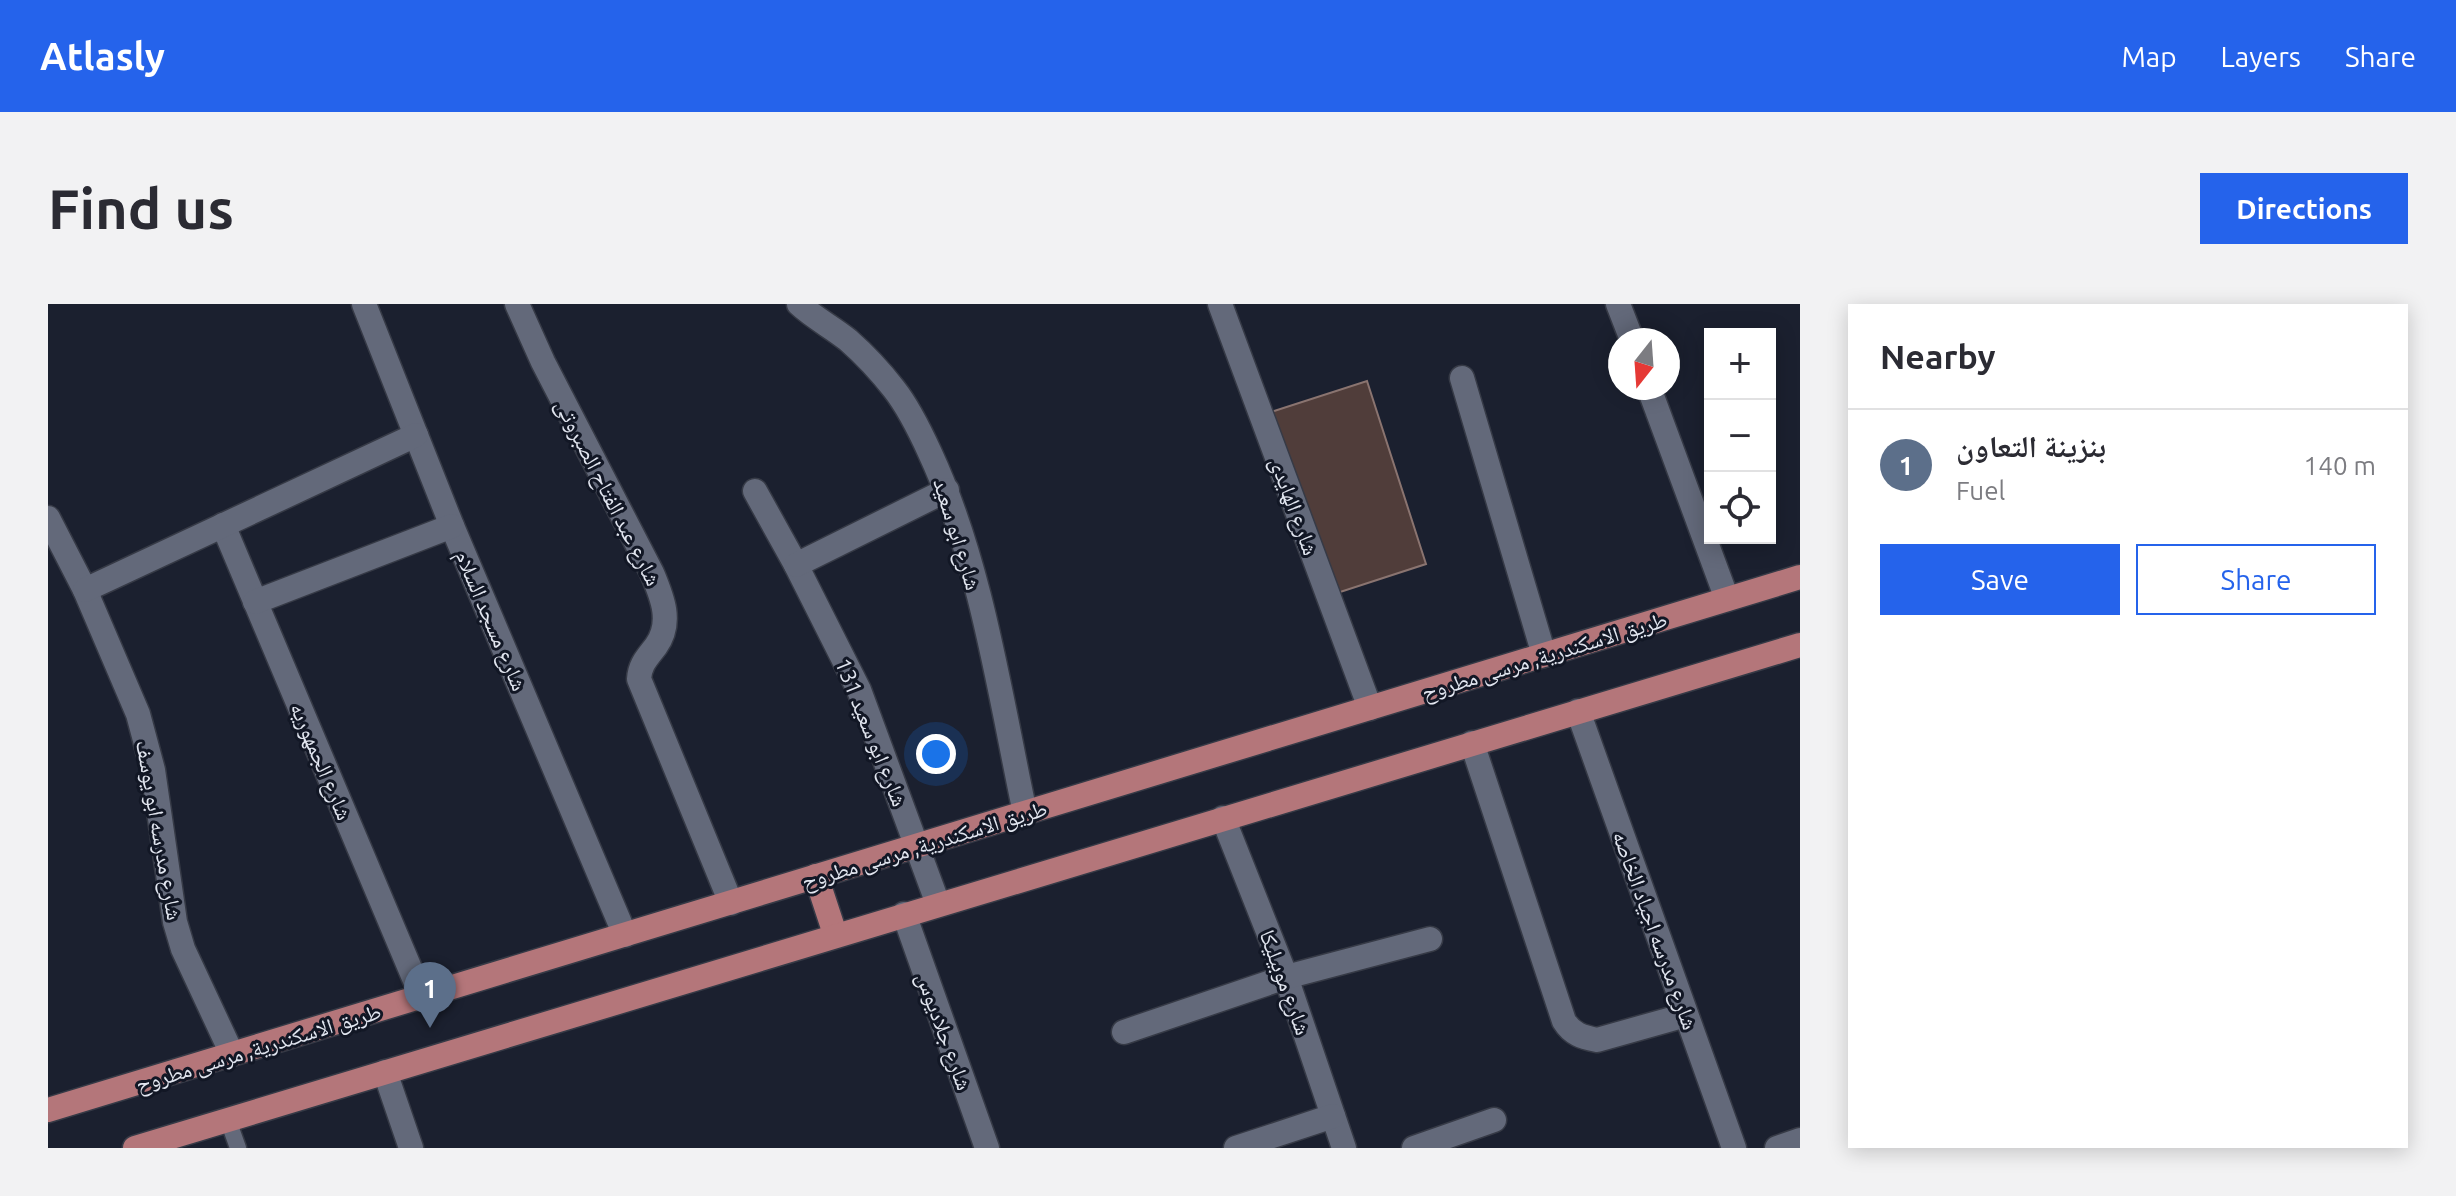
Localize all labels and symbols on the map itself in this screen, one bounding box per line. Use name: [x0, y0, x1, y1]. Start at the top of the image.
north arrow: [1608, 328, 1680, 400]
street label: شارع عبد الفتاح الصبروتى: [549, 395, 667, 590]
street label: شارع الهايدى: [1264, 454, 1324, 559]
street label: شارع ابو سعيد: [927, 475, 987, 593]
street label: شارع مسجد السلام: [448, 546, 533, 695]
street label: طريق الاسكندرية, مرسى مطروح: [1418, 606, 1670, 706]
street label: شارع ابو سعيد 131: [829, 654, 913, 811]
street label: شارع الجمهوريه: [284, 699, 358, 824]
your location: [916, 734, 956, 774]
street label: شارع مدرسه ابو يوسف: [130, 738, 188, 922]
street label: طريق الاسكندرية, مرسى مطروح: [798, 795, 1050, 895]
street label: شارع مدرسه اجياد الخاصه: [1607, 827, 1704, 1033]
street label: شارع موبيليكا: [1254, 926, 1317, 1039]
pin: 1: [404, 962, 456, 1028]
street label: شارع جلاديوس: [910, 969, 978, 1094]
street label: طريق الاسكندرية, مرسى مطروح: [132, 998, 384, 1098]

